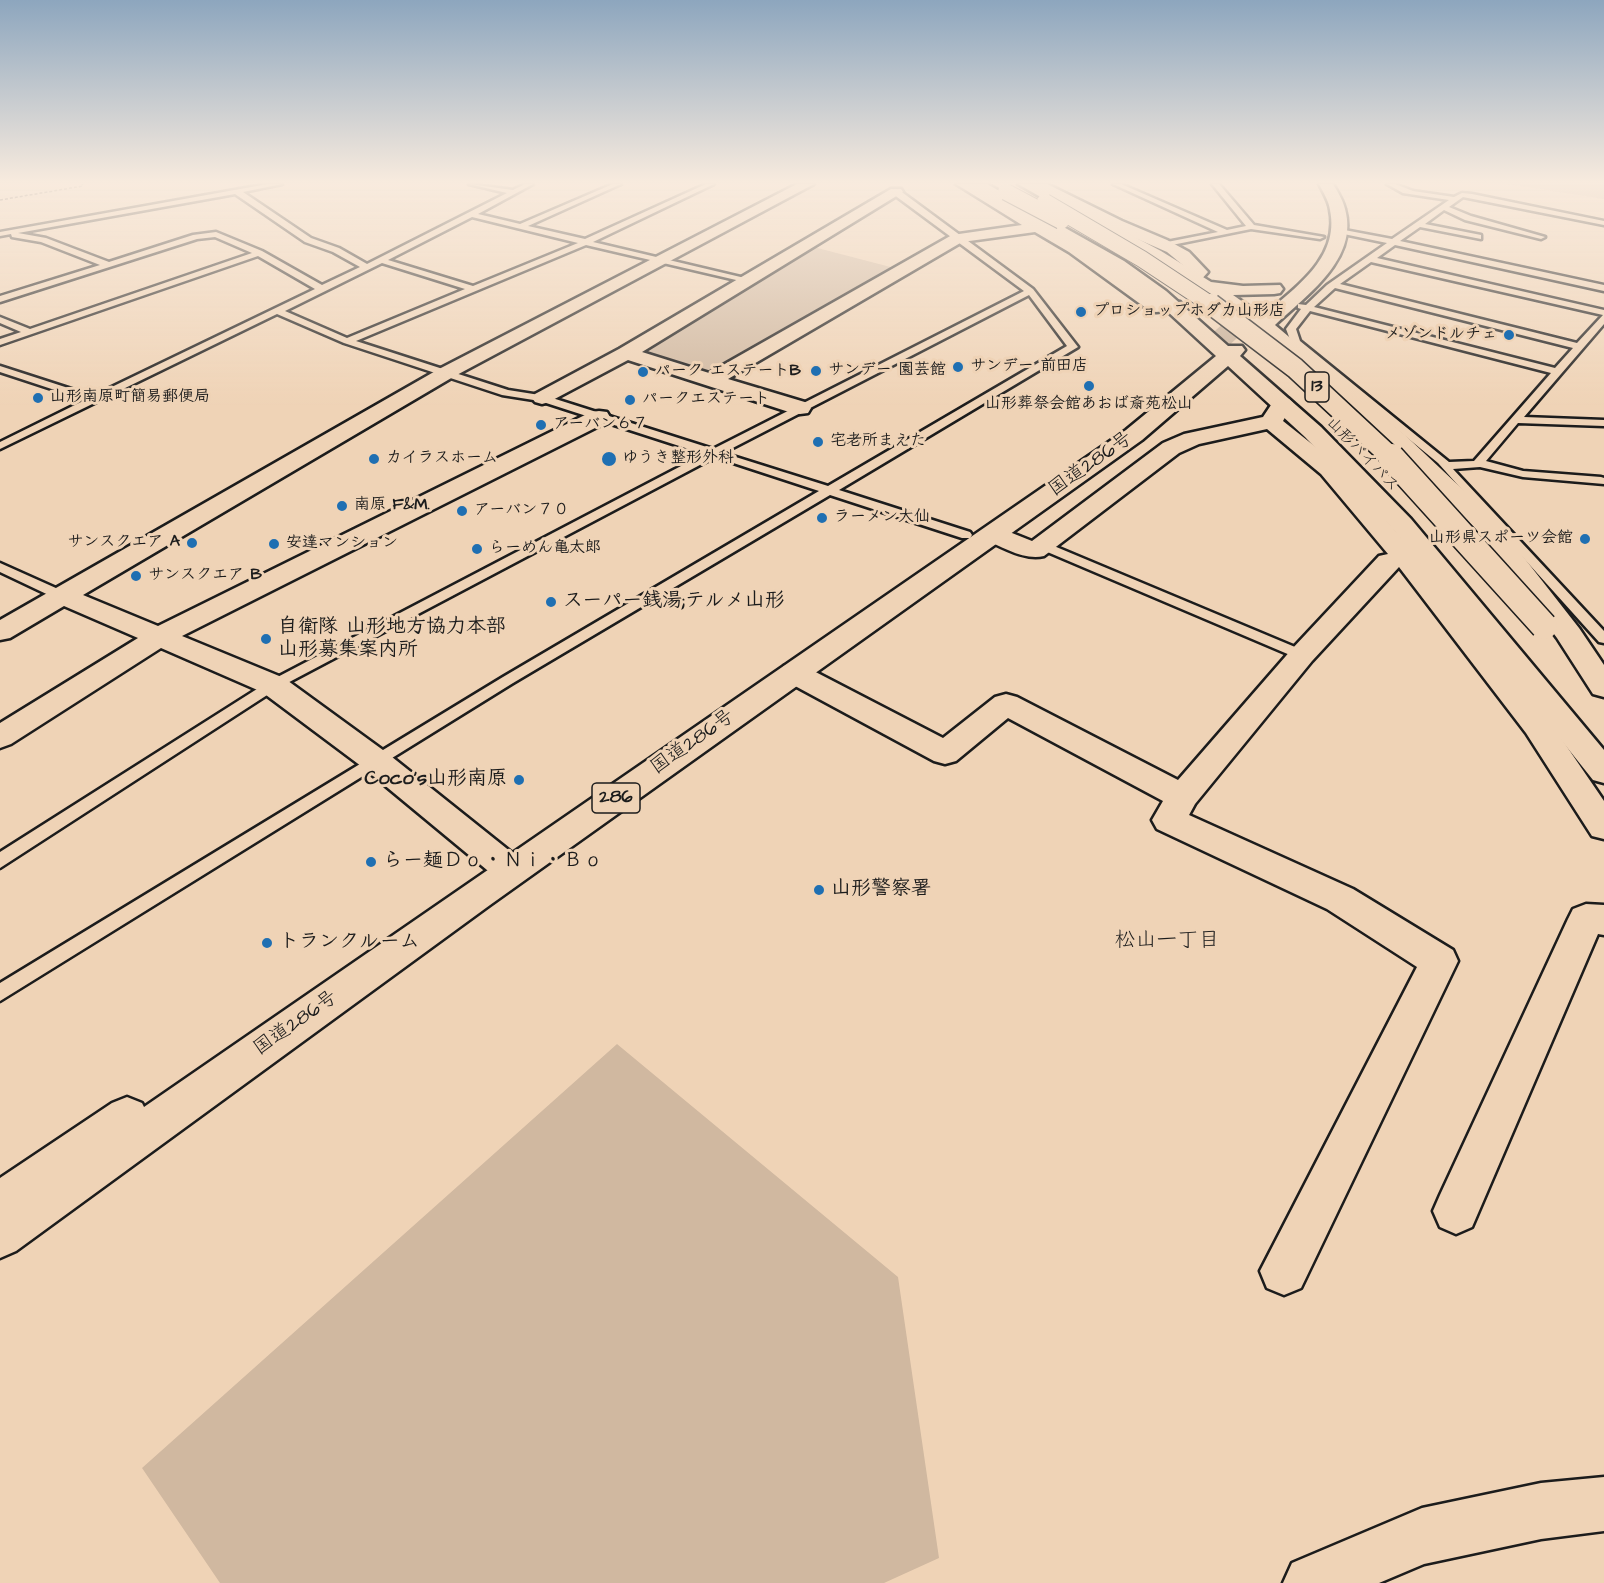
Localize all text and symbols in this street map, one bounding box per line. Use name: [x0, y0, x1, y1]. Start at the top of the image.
place label: プロショップホダカ山形店: [1093, 302, 1285, 322]
marker: プロショップホダカ山形店: [1074, 305, 1088, 319]
place label: メゾンドルチェ: [1385, 325, 1497, 345]
marker: メゾンドルチェ: [1502, 328, 1516, 342]
place label: サンデー 前田店: [970, 357, 1088, 377]
marker: サンデー 前田店: [951, 360, 965, 374]
place label: サンデー 園芸館: [828, 361, 946, 381]
place label: パーク エステートB: [655, 362, 801, 382]
marker: サンデー 園芸館: [809, 364, 823, 378]
marker: パーク エステートB: [636, 365, 650, 379]
road number: 13: [1305, 372, 1329, 402]
marker: 山形葬祭会館あおば斎苑松山: [1082, 379, 1096, 393]
place label: 山形南原町簡易郵便局: [50, 388, 210, 408]
place label: パークエステート: [642, 390, 770, 410]
marker: 山形南原町簡易郵便局: [31, 391, 45, 405]
marker: パークエステート: [623, 393, 637, 407]
place label: 山形葬祭会館あおば斎苑松山: [985, 395, 1193, 415]
street label: 山形バイパス: [1322, 414, 1402, 496]
place label: アーバン６７: [553, 415, 648, 435]
marker: アーバン６７: [534, 418, 548, 432]
street label: 国道286号: [1044, 427, 1138, 503]
place label: 宅老所まえた: [830, 432, 926, 452]
marker: 宅老所まえた: [811, 435, 825, 449]
place label: カイラスホーム: [386, 449, 498, 469]
place label: ゆうき整形外科: [622, 449, 734, 469]
marker: ゆうき整形外科: [600, 450, 618, 468]
marker: カイラスホーム: [367, 452, 381, 466]
place label: 南原 F&M.: [354, 496, 430, 516]
marker: 南原 F&M.: [335, 499, 349, 513]
place label: アーバン７０: [474, 501, 569, 521]
marker: アーバン７０: [455, 504, 469, 518]
place label: ラーメン大仙: [834, 508, 930, 528]
marker: ラーメン大仙: [815, 511, 829, 525]
place label: 山形県スポーツ会館: [1429, 529, 1573, 549]
marker: 山形県スポーツ会館: [1578, 532, 1592, 546]
place label: サンスクエア A: [67, 533, 180, 553]
place label: 安達マンション: [286, 534, 398, 554]
marker: サンスクエア A: [185, 536, 199, 550]
marker: 安達マンション: [267, 537, 281, 551]
place label: らーめん亀太郎: [489, 539, 601, 559]
marker: らーめん亀太郎: [470, 542, 484, 556]
place label: サンスクエア B: [148, 566, 262, 586]
marker: サンスクエア B: [129, 569, 143, 583]
place label: スーパー銭湯;テルメ山形: [563, 590, 785, 614]
marker: スーパー銭湯;テルメ山形: [544, 595, 558, 609]
place label: 自衛隊 山形地方協力本部 山形募集案内所: [278, 616, 506, 663]
marker: 自衛隊 山形地方協力本部 山形募集案内所: [259, 632, 273, 646]
street label: 国道286号: [646, 705, 740, 781]
place label: Coco’s山形南原: [364, 768, 507, 792]
marker: Coco’s山形南原: [512, 773, 526, 787]
road number: 286: [592, 783, 640, 813]
place label: らー麺Ｄｏ・Ｎｉ・Ｂｏ: [383, 850, 603, 874]
marker: らー麺Ｄｏ・Ｎｉ・Ｂｏ: [364, 855, 378, 869]
place label: 山形警察署: [831, 878, 931, 902]
marker: 山形警察署: [812, 883, 826, 897]
district label: 松山一丁目: [1115, 929, 1219, 955]
place label: トランクルーム: [279, 931, 420, 955]
marker: トランクルーム: [260, 936, 274, 950]
street label: 国道286号: [249, 986, 343, 1062]

